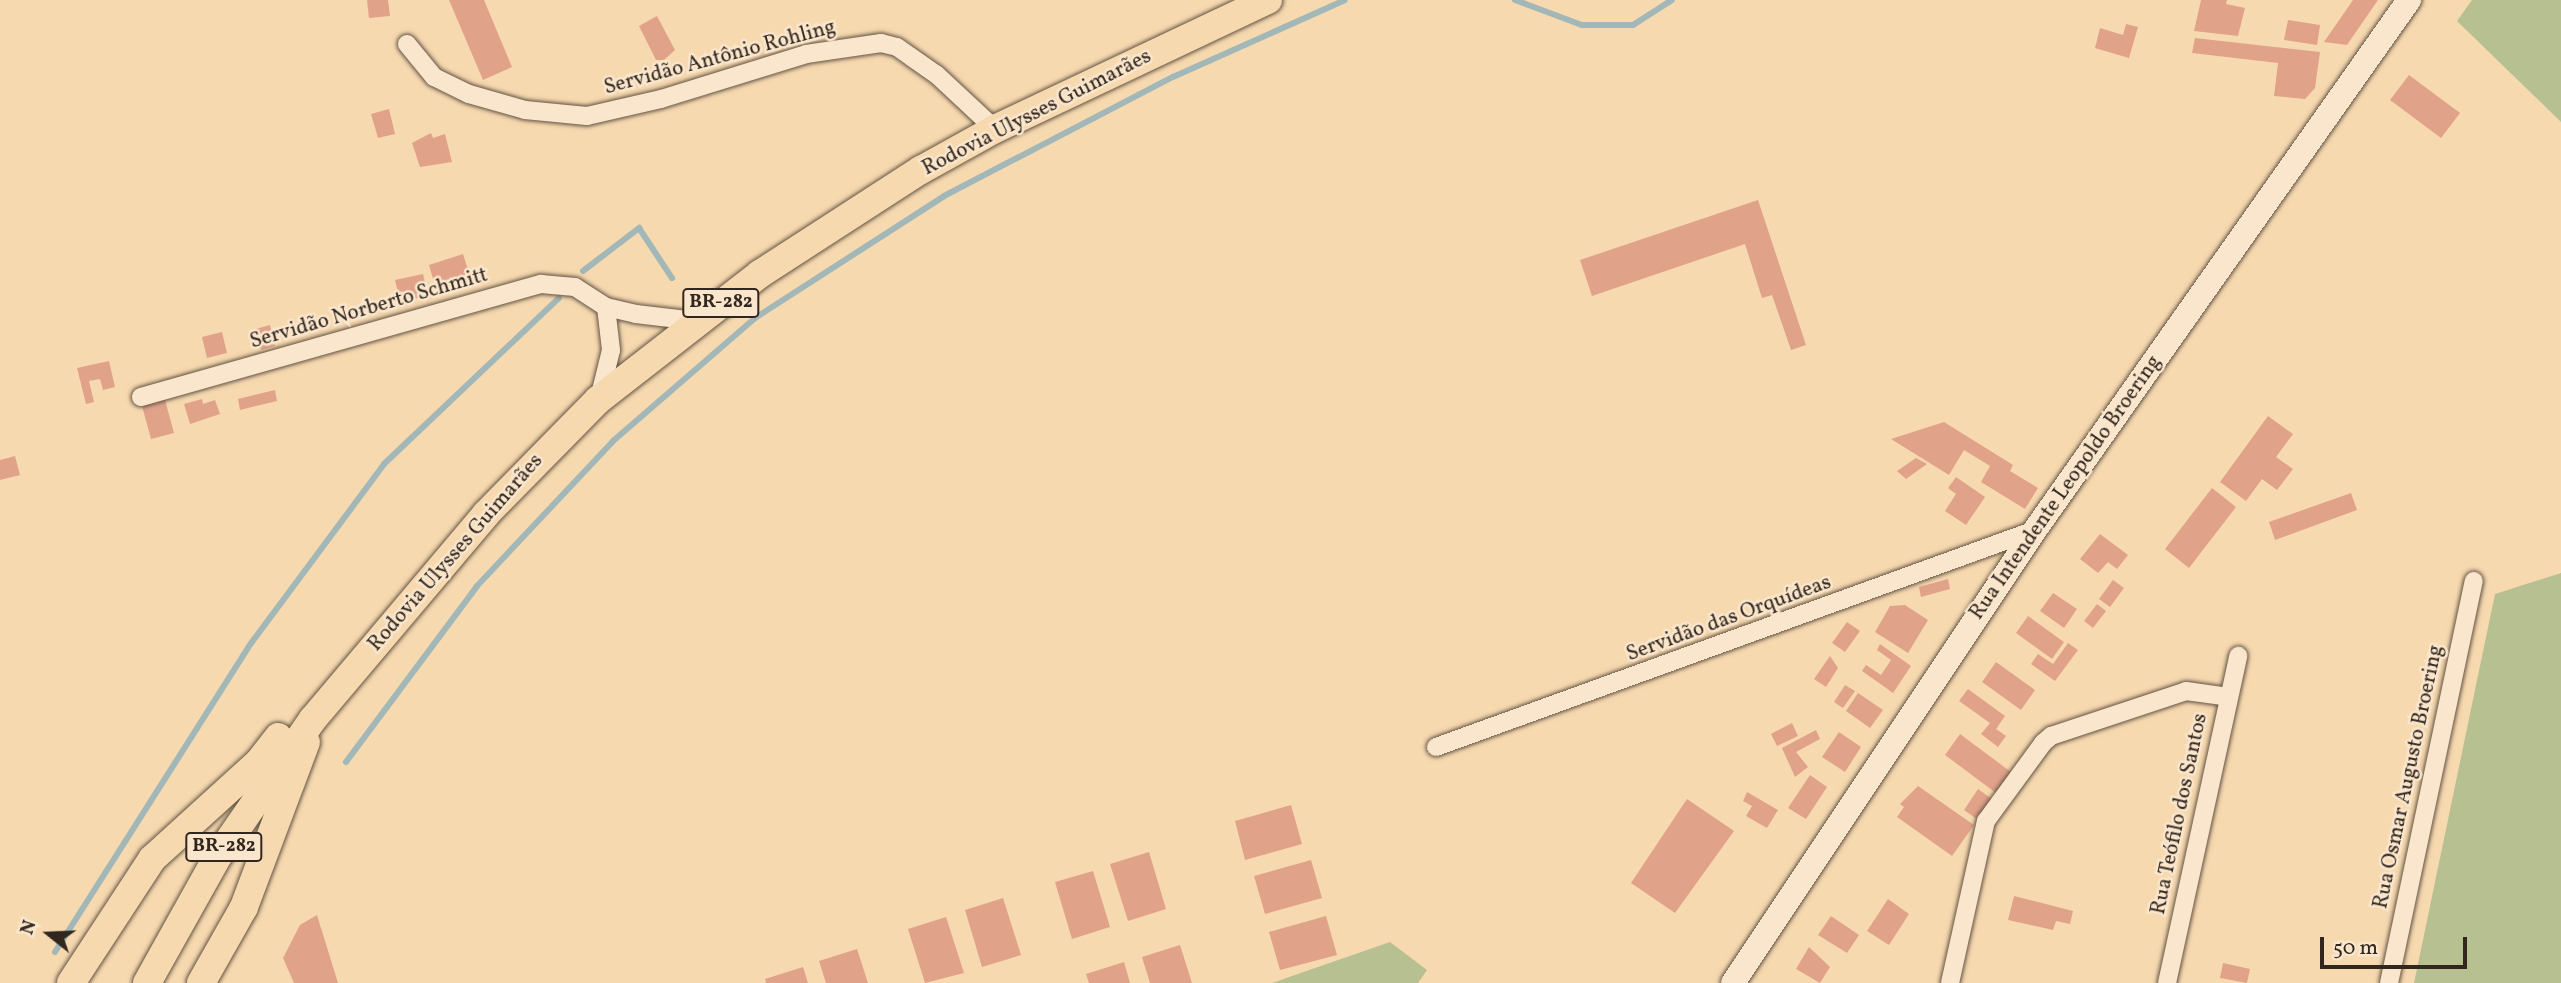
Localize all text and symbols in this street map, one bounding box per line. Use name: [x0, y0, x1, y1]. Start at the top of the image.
street label: Servidão Antônio Rohling: [602, 15, 838, 101]
street label: Rodovia Ulysses Guimarães: [918, 44, 1156, 182]
street label: Servidão Norberto Schmitt: [247, 263, 491, 355]
road number: BR-282: [681, 288, 761, 318]
street label: Rua Intendente Leopoldo Broering: [1965, 351, 2167, 625]
street label: Rodovia Ulysses Guimarães: [363, 449, 549, 657]
street label: Servidão das Orquídeas: [1623, 570, 1835, 668]
street label: Rua Osmar Augusto Broering: [2369, 643, 2449, 911]
street label: Rua Teófilo dos Santos: [2146, 711, 2214, 917]
road number: BR-282: [184, 832, 264, 862]
north arrow: [14, 899, 84, 969]
text: N: [15, 917, 44, 938]
scale bar: [2323, 923, 2470, 967]
text: 50 m: [2333, 934, 2378, 963]

